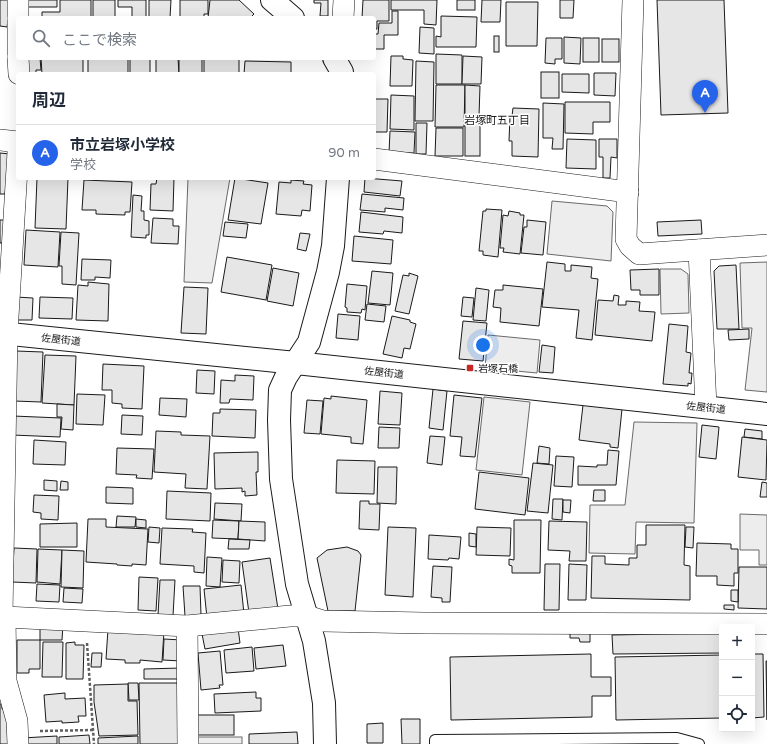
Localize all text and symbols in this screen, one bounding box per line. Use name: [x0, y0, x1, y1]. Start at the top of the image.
search box: [16, 16, 376, 60]
icon: search: [30, 27, 52, 49]
text: ここで検索: [62, 31, 137, 49]
pin: A: [692, 80, 718, 113]
text: 周辺: [32, 90, 66, 111]
district label: 岩塚町五丁目: [464, 114, 530, 127]
text: 市立岩塚小学校: [70, 136, 175, 154]
text: A: [40, 145, 50, 161]
text: 90 m: [328, 145, 360, 161]
text: 学校: [70, 157, 96, 173]
street label: 佐屋街道: [40, 332, 81, 348]
your location: [473, 335, 493, 355]
marker: 岩塚石橋: [465, 363, 475, 373]
place label: 岩塚石橋: [478, 363, 518, 375]
street label: 佐屋街道: [363, 365, 404, 381]
street label: 佐屋街道: [685, 400, 726, 416]
map controls: [719, 624, 755, 732]
button: +: [719, 624, 755, 660]
button: −: [719, 660, 755, 696]
button: locate: [719, 696, 755, 732]

